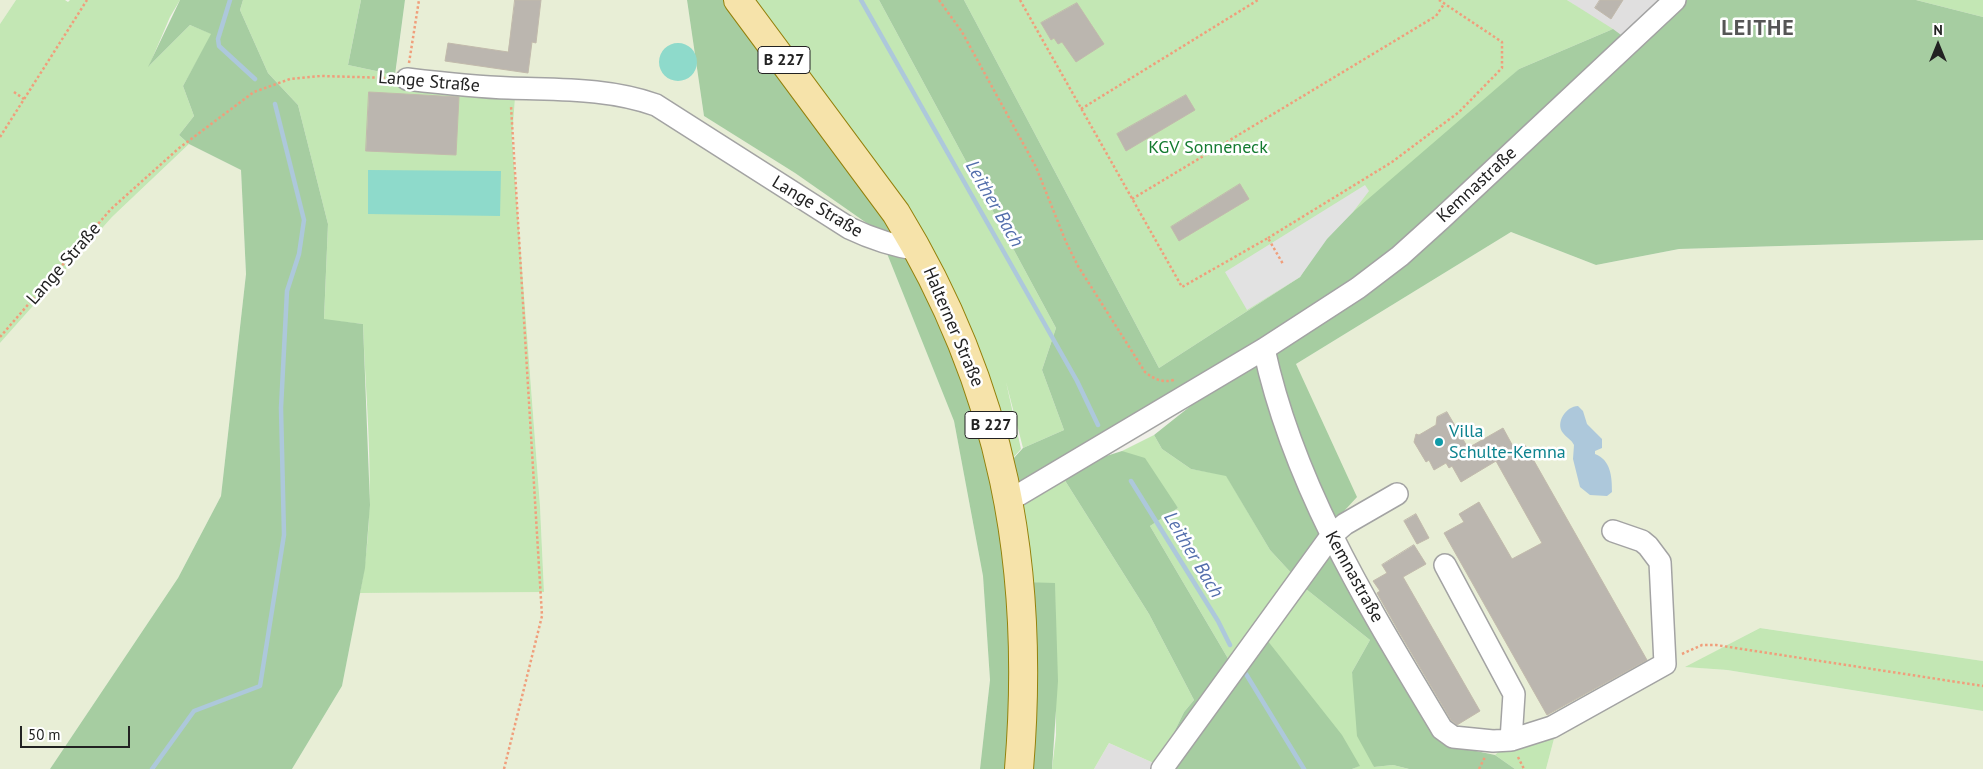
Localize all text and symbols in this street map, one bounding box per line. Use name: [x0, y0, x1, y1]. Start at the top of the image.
district label: LEITHE: [1721, 16, 1795, 42]
north arrow: [1913, 20, 1963, 70]
text: N: [1933, 21, 1943, 39]
road number: B 227: [758, 46, 810, 74]
street label: Lange Straße: [377, 67, 481, 97]
park label: KGV Sonneneck: [1148, 137, 1268, 159]
street label: Kemnastraße: [1433, 143, 1521, 227]
water label: Leither Bach: [960, 157, 1028, 251]
street label: Lange Straße: [768, 172, 866, 242]
street label: Lange Straße: [22, 218, 106, 310]
street label: Halterner Straße: [918, 264, 988, 390]
road number: B 227: [965, 412, 1017, 438]
place label: Villa Schulte-Kemna: [1449, 421, 1566, 464]
marker: Villa Schulte-Kemna: [1433, 436, 1445, 448]
water label: Leither Bach: [1158, 508, 1228, 602]
street label: Kemnastraße: [1320, 528, 1388, 626]
scale bar: [22, 716, 132, 748]
text: 50 m: [28, 725, 61, 744]

